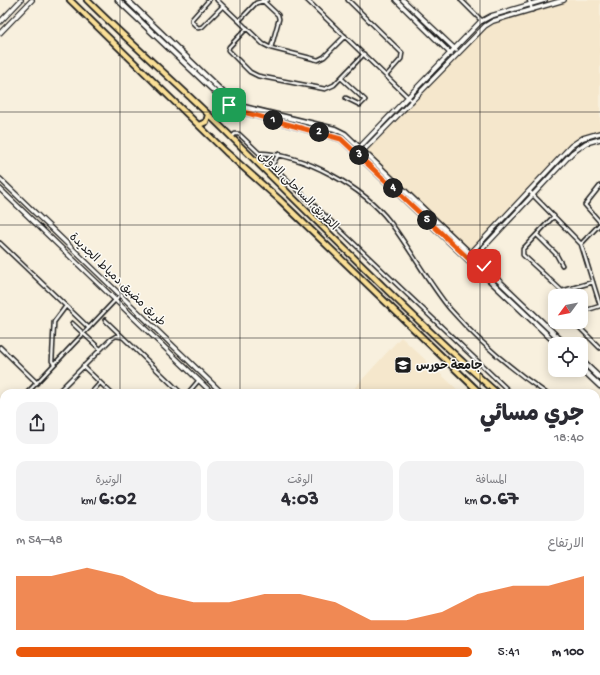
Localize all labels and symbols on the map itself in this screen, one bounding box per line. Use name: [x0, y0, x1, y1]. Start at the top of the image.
pin: [212, 88, 246, 122]
pin: 1: [263, 110, 283, 130]
pin: 2: [309, 122, 329, 142]
pin: 3: [349, 145, 369, 165]
street label: الطريق الساحلى الدولى: [255, 149, 340, 234]
pin: 4: [383, 178, 403, 198]
pin: 5: [417, 210, 437, 230]
street label: طريق مضيق دمياط الجديدة: [65, 231, 168, 330]
pin: [467, 249, 501, 283]
north arrow: [548, 289, 588, 329]
school or university icon: جامعة حورس: [393, 355, 413, 375]
place label: جامعة حورس: [416, 359, 482, 374]

